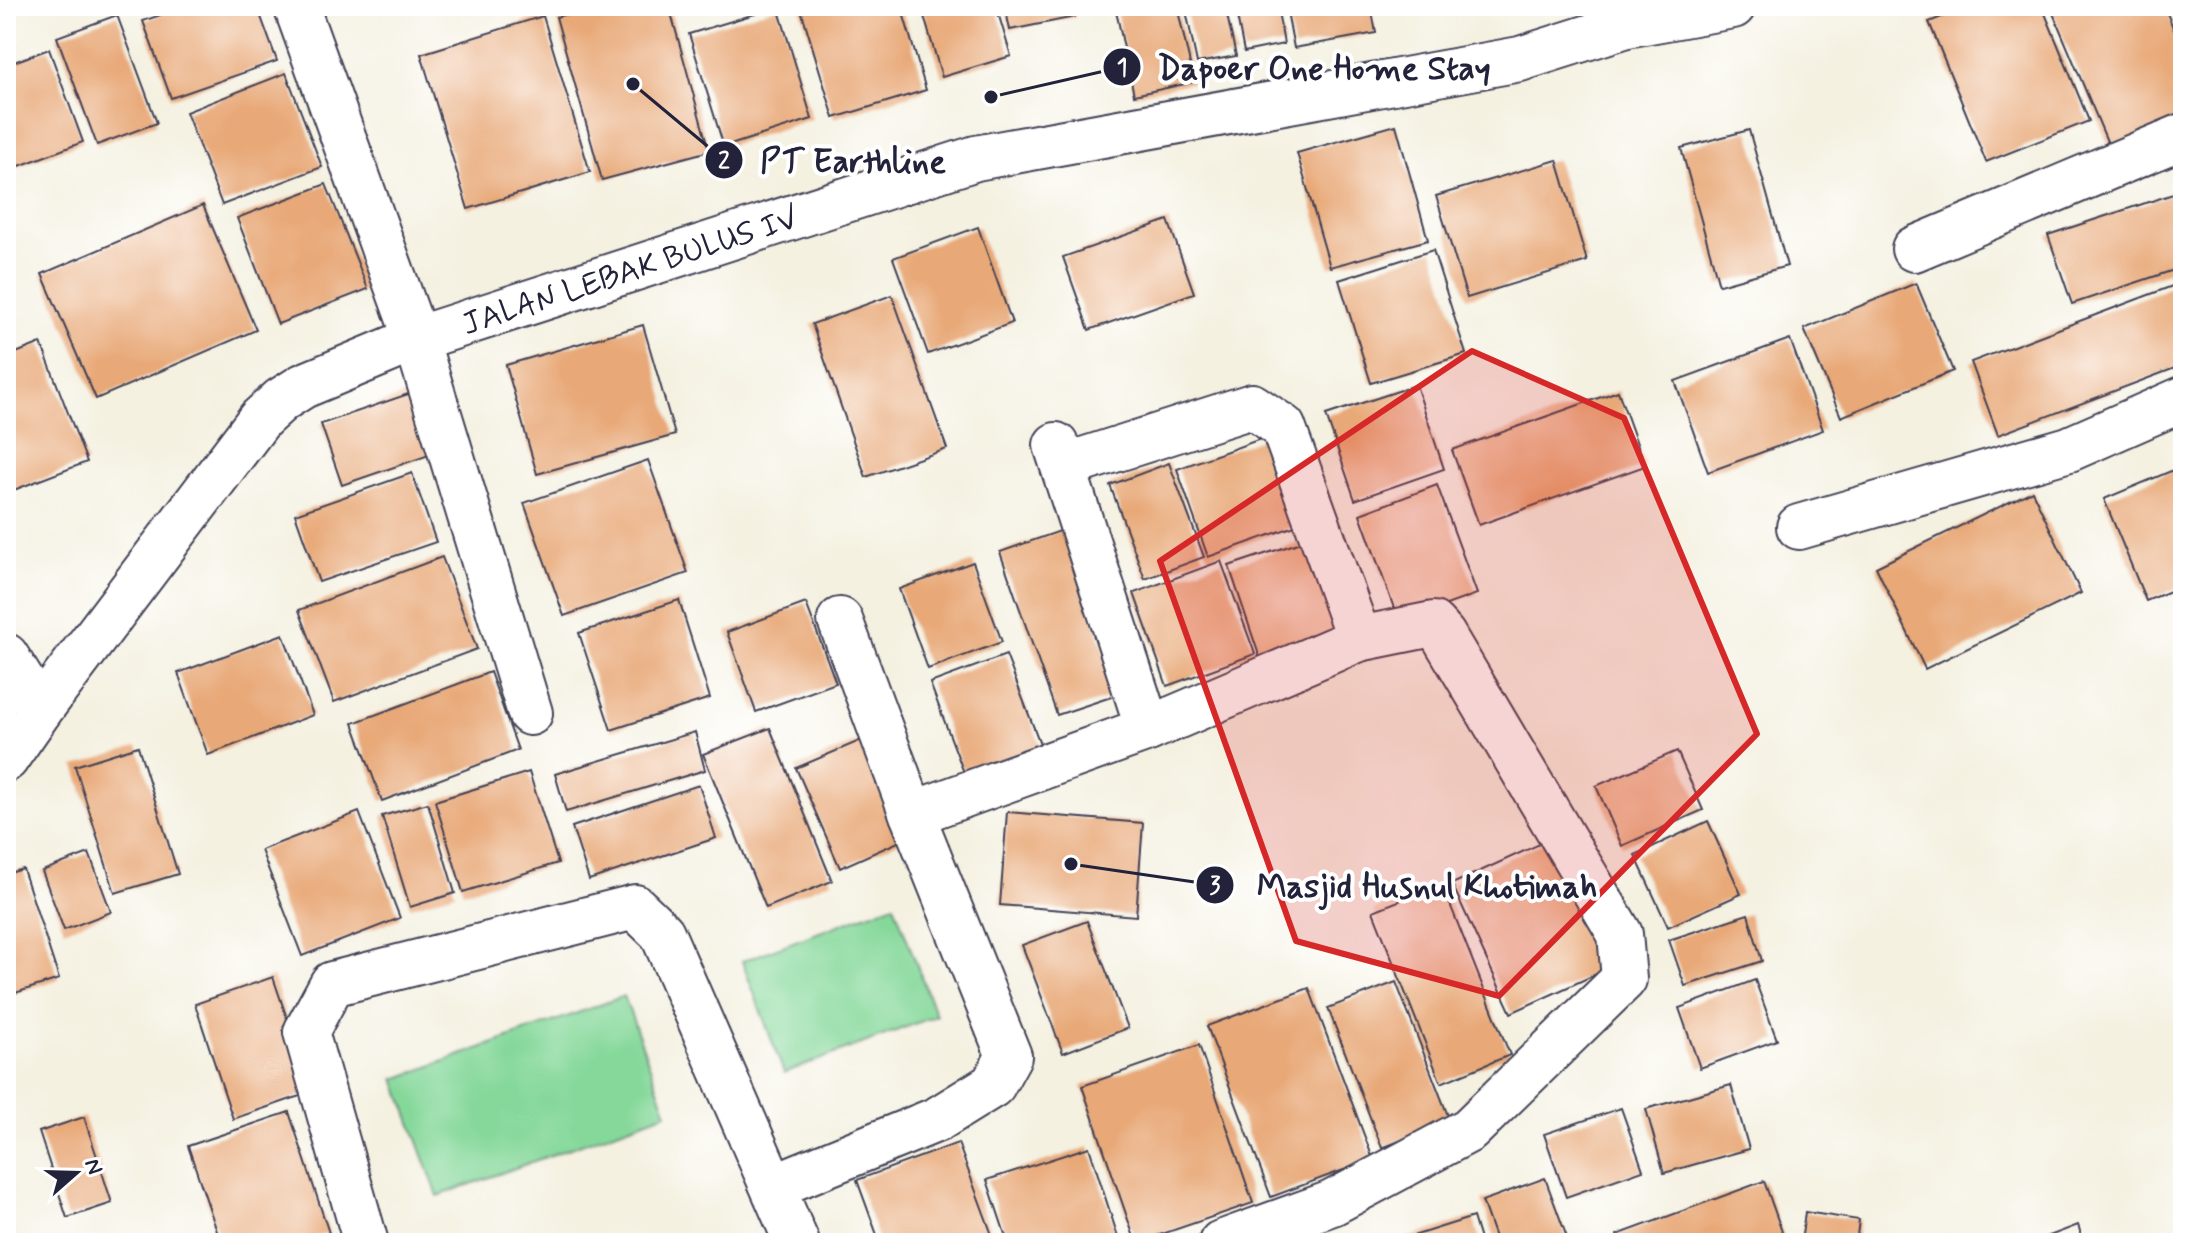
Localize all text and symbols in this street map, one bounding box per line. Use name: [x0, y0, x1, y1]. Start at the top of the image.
callout: Dapoer One Home Stay: [1102, 38, 1507, 96]
text: Dapoer One Home Stay: [1157, 47, 1491, 92]
text: 1: [1117, 53, 1127, 84]
callout: PT Earthline: [704, 131, 961, 189]
text: PT Earthline: [760, 140, 946, 185]
text: 2: [718, 146, 730, 177]
street label: JALAN LEBAK BULUS IV: [457, 198, 804, 346]
callout: Masjid Husnul Khotimah: [1195, 856, 1620, 914]
text: Masjid Husnul Khotimah: [1257, 865, 1597, 911]
text: 3: [1210, 871, 1221, 902]
north arrow: [36, 1133, 116, 1213]
text: N: [77, 1155, 109, 1179]

